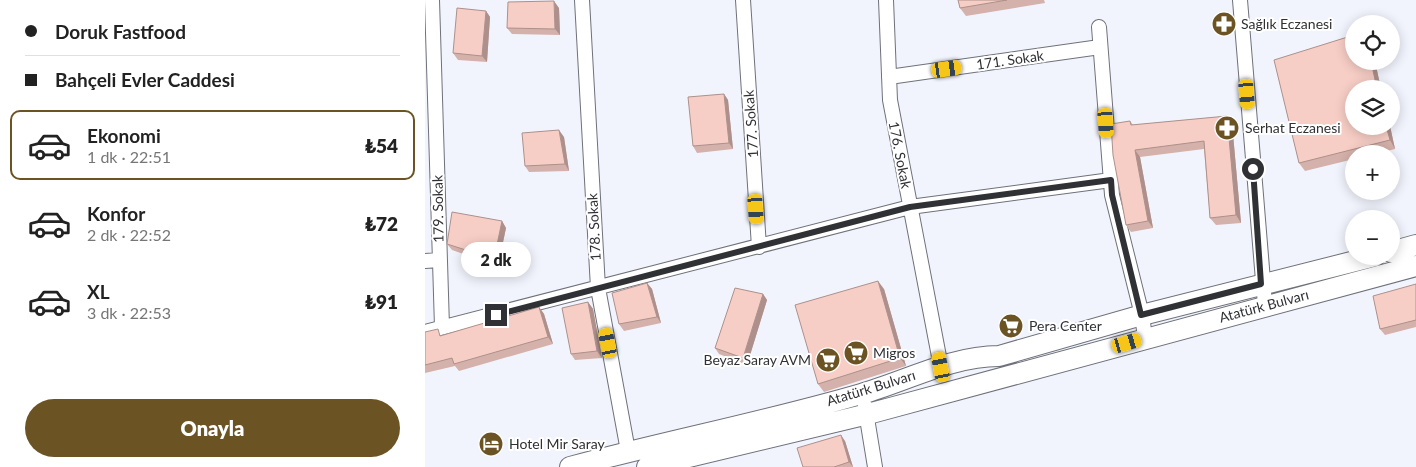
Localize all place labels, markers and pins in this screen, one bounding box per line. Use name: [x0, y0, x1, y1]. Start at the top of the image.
pharmacy icon: Sağlık Eczanesi: [1211, 11, 1237, 37]
place label: Sağlık Eczanesi: [1241, 15, 1332, 32]
pharmacy icon: Serhat Eczanesi: [1214, 115, 1240, 141]
place label: Serhat Eczanesi: [1245, 119, 1341, 136]
supermarket icon: Pera Center: [998, 313, 1024, 339]
place label: Pera Center: [1029, 317, 1102, 334]
supermarket icon: Migros: [843, 340, 869, 366]
place label: Migros: [873, 344, 915, 361]
supermarket icon: Beyaz Saray AVM: [815, 347, 841, 373]
place label: Beyaz Saray AVM: [703, 351, 811, 368]
hotel icon: Hotel Mir Saray: [478, 431, 504, 457]
place label: Hotel Mir Saray: [509, 435, 605, 452]

